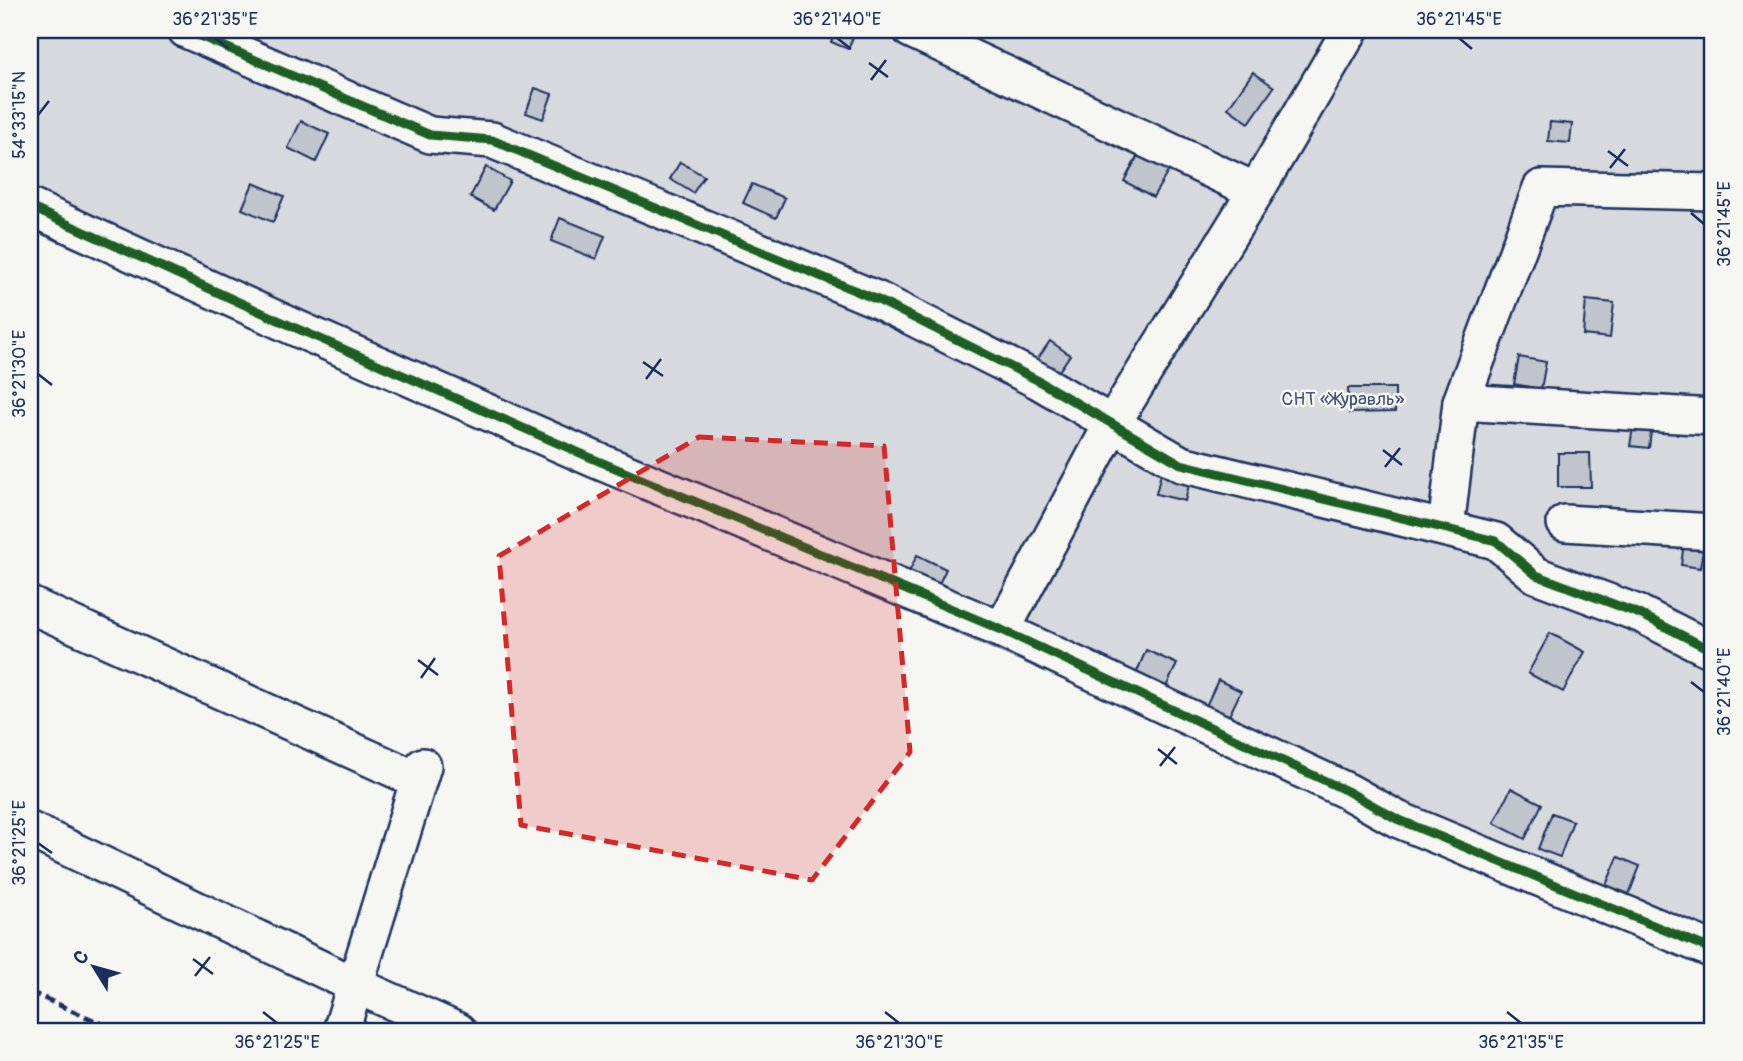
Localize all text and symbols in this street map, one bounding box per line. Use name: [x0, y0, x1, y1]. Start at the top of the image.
text: 36°21'35"E: [172, 8, 258, 31]
text: 36°21'40"E: [793, 8, 881, 31]
text: 36°21'45"E: [1416, 8, 1502, 31]
text: 54°33'15"N: [8, 71, 31, 159]
text: 36°21'45"E: [1713, 181, 1736, 267]
text: 36°21'30"E: [8, 330, 31, 418]
park label: СНТ «Журавль»: [1282, 387, 1405, 411]
text: 36°21'40"E: [1713, 648, 1736, 736]
text: 36°21'25"E: [8, 800, 31, 886]
north arrow: [60, 932, 130, 1002]
text: С: [68, 945, 94, 969]
text: 36°21'25"E: [234, 1031, 320, 1054]
text: 36°21'30"E: [855, 1031, 943, 1054]
text: 36°21'35"E: [1478, 1031, 1564, 1054]

